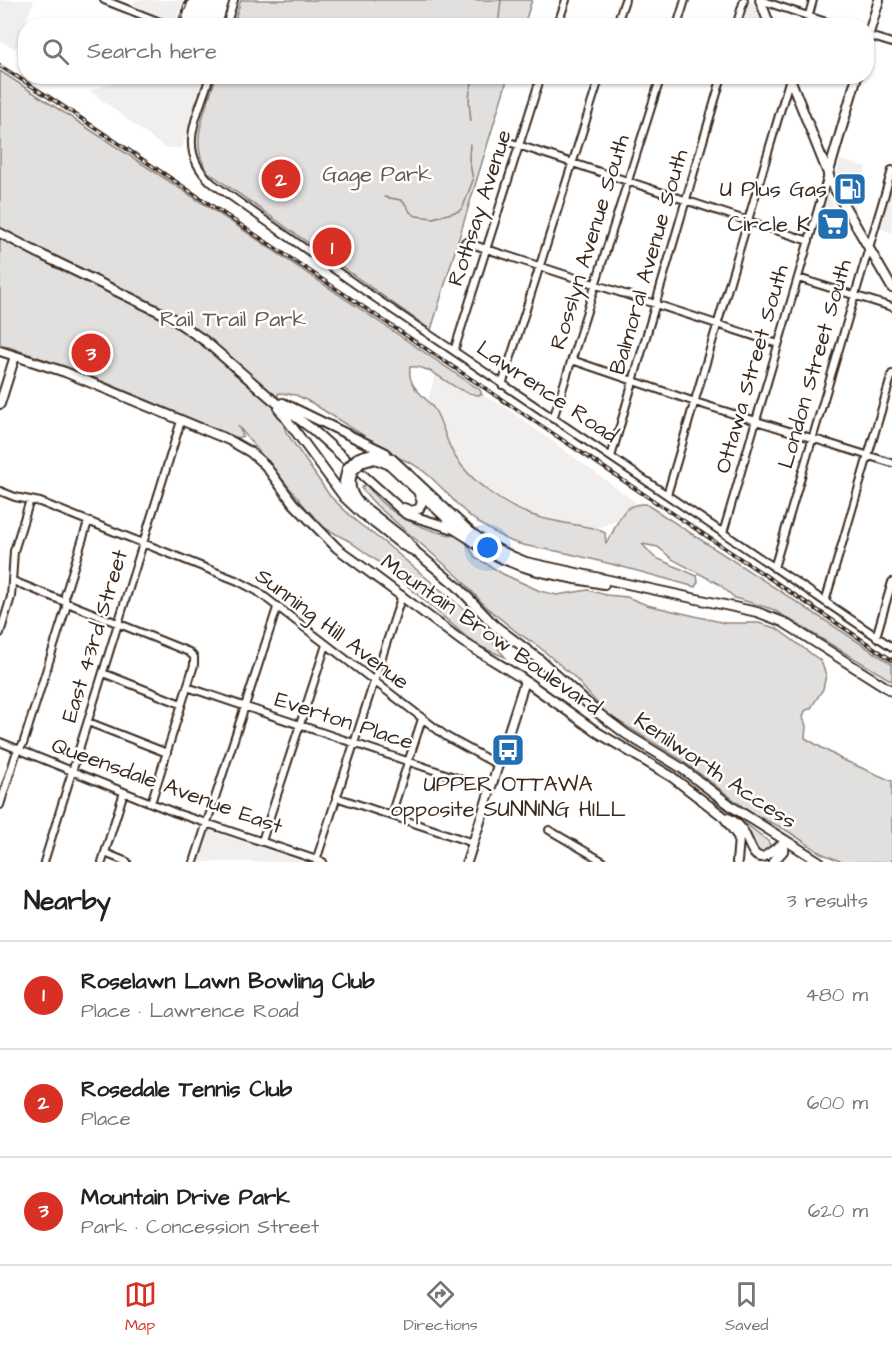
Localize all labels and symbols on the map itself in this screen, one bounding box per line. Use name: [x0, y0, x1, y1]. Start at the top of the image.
street label: Rothsay Avenue: [440, 126, 521, 290]
street label: Rosslyn Avenue South: [543, 131, 638, 354]
street label: Balmoral Avenue South: [602, 146, 696, 378]
pin: 2: [262, 156, 300, 201]
park label: Gage Park: [322, 159, 432, 191]
fuel station icon: U Plus Gas: [832, 171, 868, 207]
place label: U Plus Gas: [720, 174, 827, 205]
supermarket icon: Circle K: [815, 206, 851, 242]
place label: Circle K: [728, 209, 811, 240]
pin: 1: [312, 224, 352, 270]
street label: London Street South: [770, 256, 860, 472]
street label: Ottawa Street South: [707, 261, 797, 477]
park label: Rail Trail Park: [160, 304, 306, 335]
pin: 3: [72, 330, 110, 376]
street label: Lawrence Road: [470, 333, 624, 451]
your location: [473, 533, 502, 562]
street label: East 43rd Street: [54, 546, 136, 726]
street label: Mountain Brow Boulevard: [374, 547, 608, 723]
street label: Sunning Hill Avenue: [248, 561, 416, 698]
street label: Everton Place: [271, 684, 417, 758]
street label: Kenilworth Access: [628, 705, 802, 837]
street label: Queensdale Avenue East: [47, 730, 287, 842]
bus stop icon: UPPER OTTAWA opposite SUNNING HILL: [490, 732, 526, 768]
place label: UPPER OTTAWA opposite SUNNING HILL: [390, 769, 626, 825]

